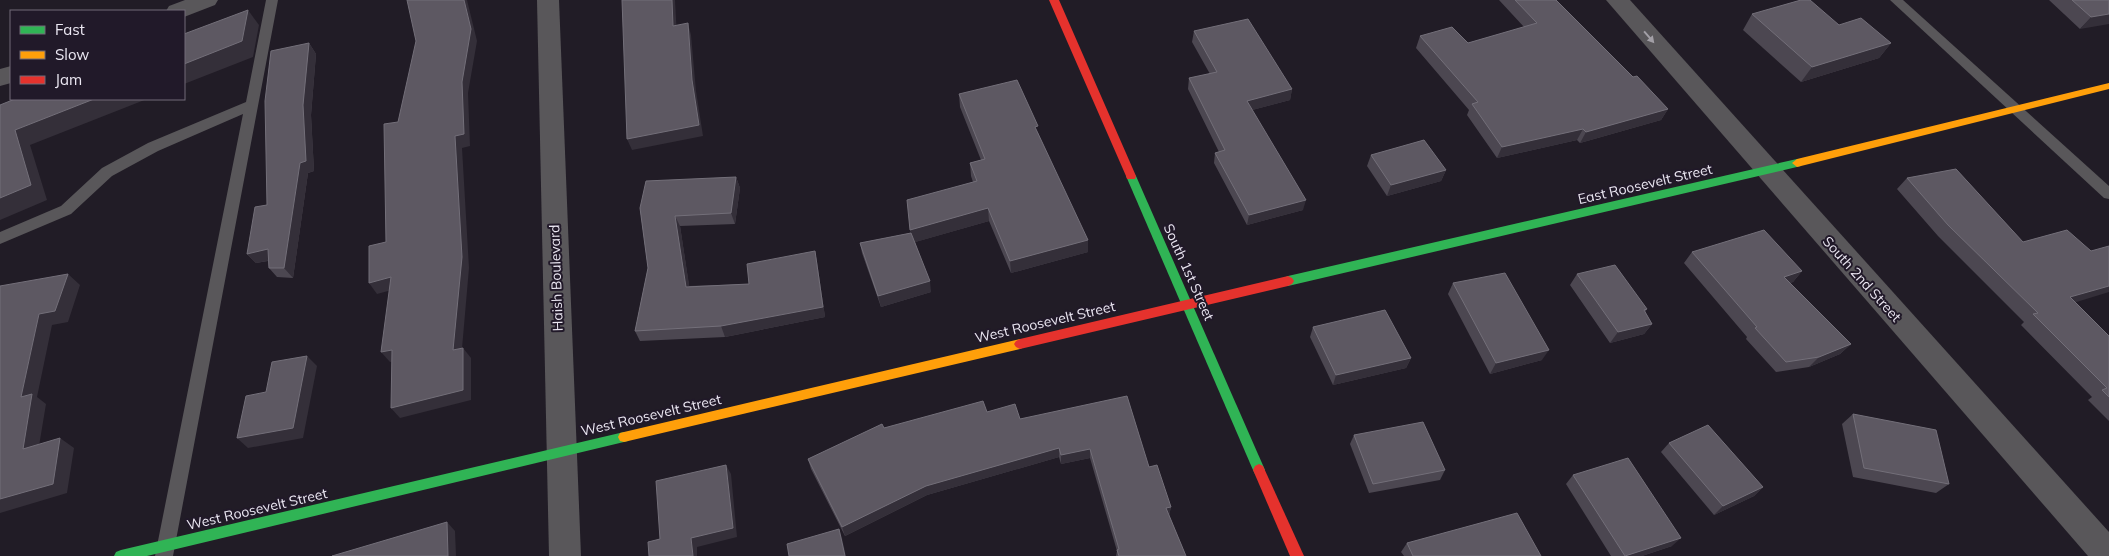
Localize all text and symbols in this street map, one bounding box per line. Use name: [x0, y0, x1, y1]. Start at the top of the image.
legend: [10, 10, 185, 100]
text: Fast: [55, 20, 85, 39]
one-way arrow: [1643, 30, 1655, 42]
text: Slow: [55, 45, 89, 64]
text: Jam: [55, 70, 82, 89]
street label: East Roosevelt Street: [1576, 160, 1714, 208]
street label: South 1st Street: [1160, 221, 1218, 323]
street label: Haish Boulevard: [545, 224, 567, 332]
street label: South 2nd Street: [1819, 232, 1905, 326]
street label: West Roosevelt Street: [973, 297, 1117, 347]
street label: West Roosevelt Street: [579, 390, 723, 440]
street label: West Roosevelt Street: [185, 484, 329, 534]

